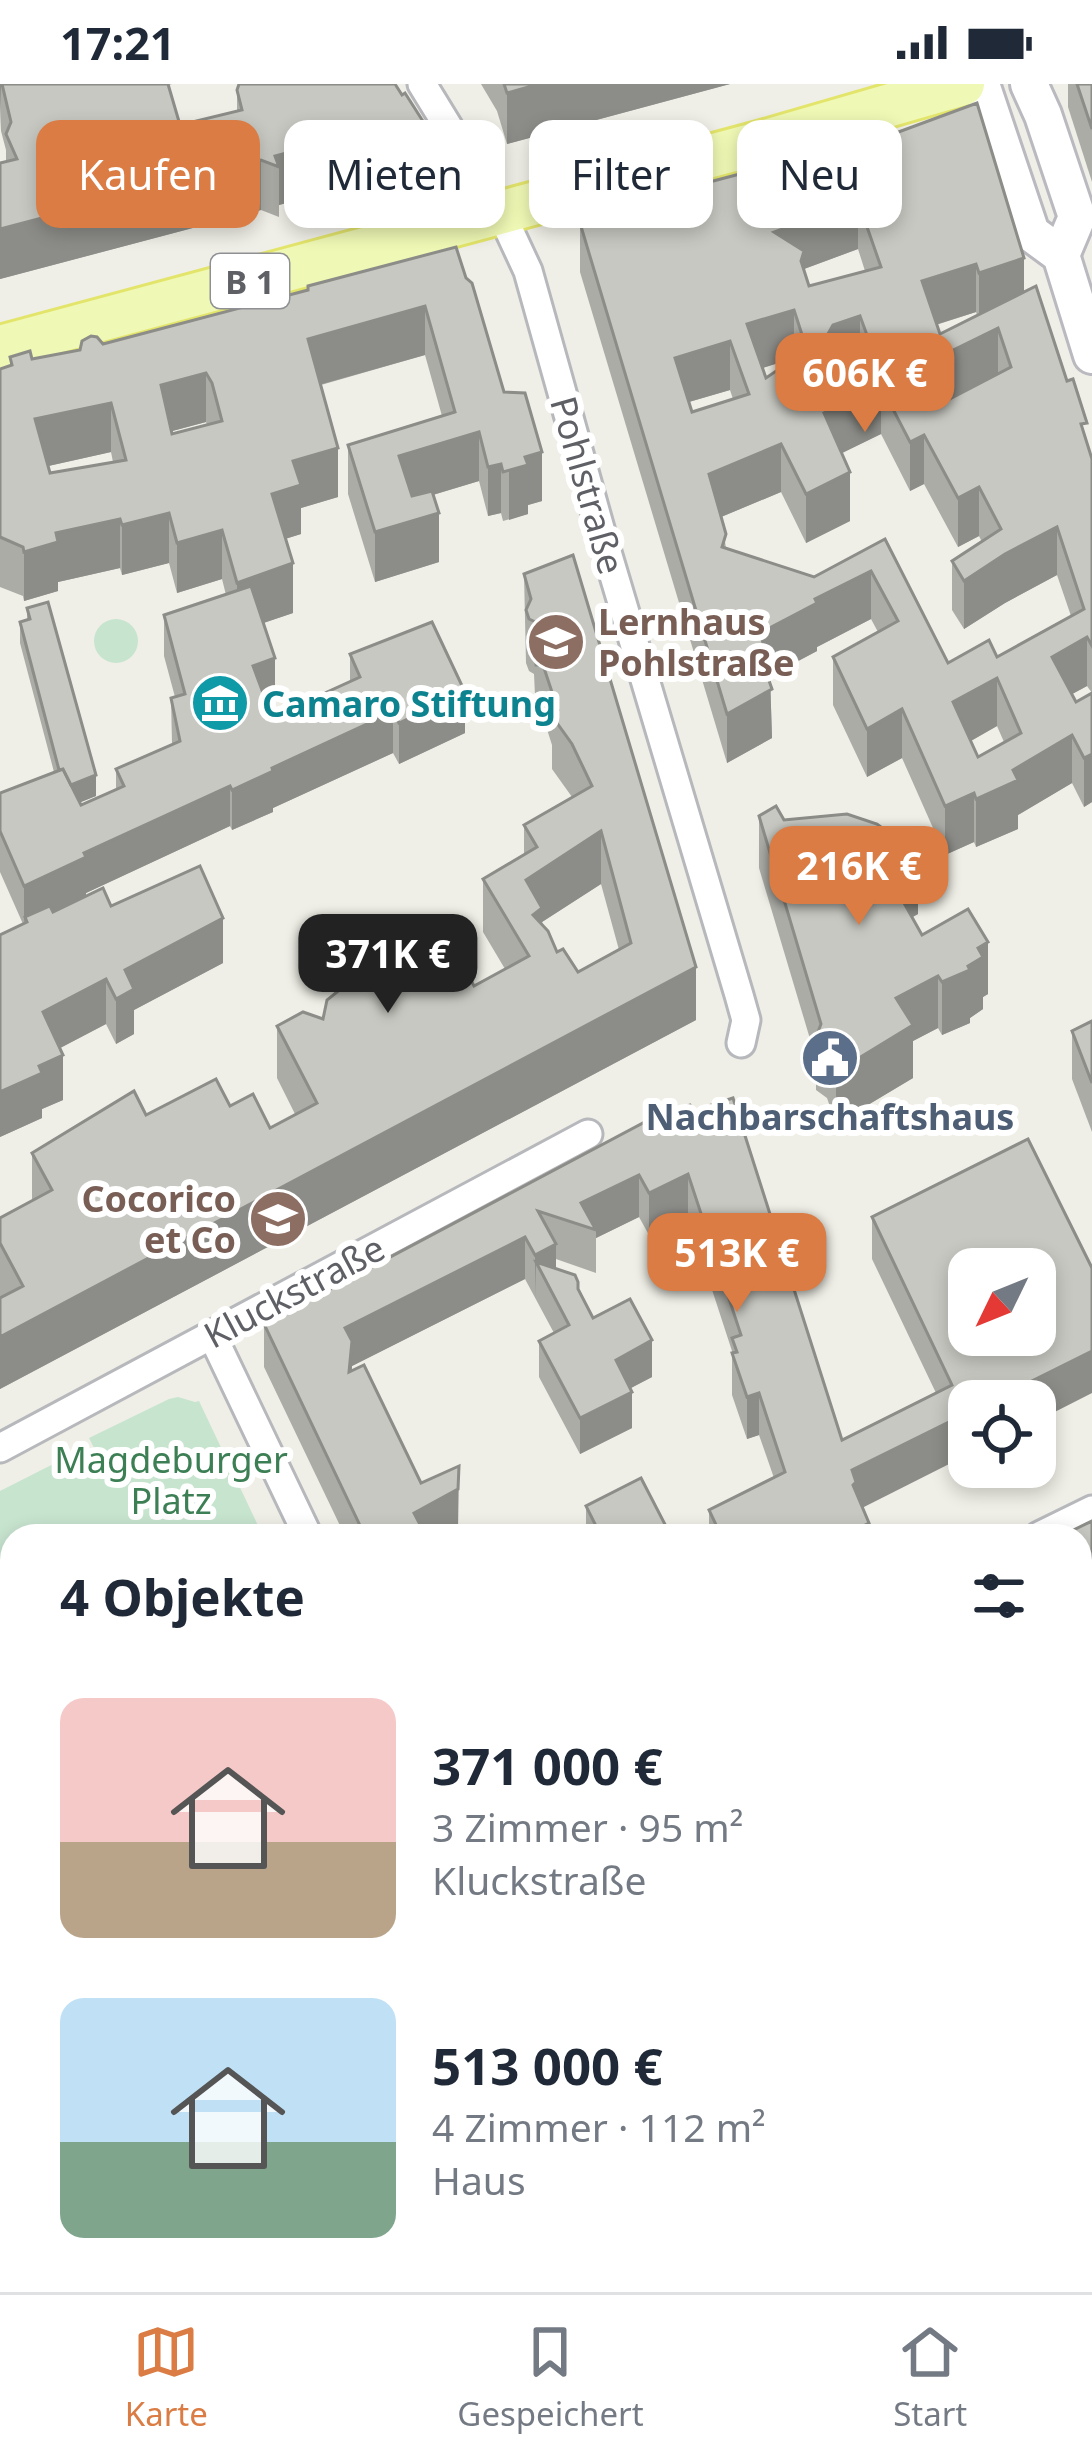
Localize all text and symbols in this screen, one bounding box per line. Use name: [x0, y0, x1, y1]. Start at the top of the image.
text: 17:21: [60, 12, 176, 73]
chip: Kaufen: [36, 120, 260, 228]
chip: Mieten: [284, 120, 505, 228]
chip: Filter: [529, 120, 713, 228]
chip: Neu: [737, 120, 902, 228]
road number: B 1: [211, 254, 289, 308]
pin: 606K €: [767, 333, 963, 435]
text: 606K €: [802, 345, 928, 398]
street label: Pohlstraße: [539, 390, 637, 580]
place label: Lernhaus Pohlstraße: [598, 597, 794, 687]
school or university icon: Lernhaus Pohlstraße: [525, 611, 587, 673]
museum icon: Camaro Stiftung: [189, 672, 251, 734]
place label: Camaro Stiftung: [262, 679, 556, 728]
pin: 216K €: [761, 826, 957, 928]
text: 216K €: [796, 838, 922, 891]
pin: 371K €: [290, 914, 486, 1016]
text: 371K €: [325, 926, 451, 979]
public building icon: Nachbarschaftshaus: [799, 1027, 861, 1089]
place label: Nachbarschaftshaus: [646, 1092, 1014, 1141]
place label: Cocorico et Co: [81, 1174, 236, 1264]
school or university icon: Cocorico et Co: [247, 1188, 309, 1250]
pin: 513K €: [639, 1213, 835, 1315]
street label: Kluckstraße: [195, 1223, 393, 1359]
text: 513K €: [674, 1225, 800, 1278]
north arrow: [948, 1248, 1056, 1356]
map controls: [948, 1248, 1056, 1488]
button: locate: [948, 1380, 1056, 1488]
park label: Magdeburger Platz: [54, 1435, 288, 1525]
text: 4 Objekte: [60, 1561, 305, 1631]
icon: filters: [966, 1563, 1032, 1629]
text: 371 000 €: [432, 1730, 663, 1800]
icon: home: [156, 1746, 300, 1890]
text: 3 Zimmer · 95 m²: [432, 1800, 743, 1853]
text: Kluckstraße: [432, 1853, 646, 1906]
text: 513 000 €: [432, 2030, 663, 2100]
icon: home: [156, 2046, 300, 2190]
text: 4 Zimmer · 112 m²: [432, 2100, 766, 2153]
text: Haus: [432, 2153, 526, 2206]
tab: Karte: [125, 2319, 208, 2436]
tab: Gespeichert: [457, 2319, 644, 2436]
tab: Start: [893, 2319, 967, 2436]

